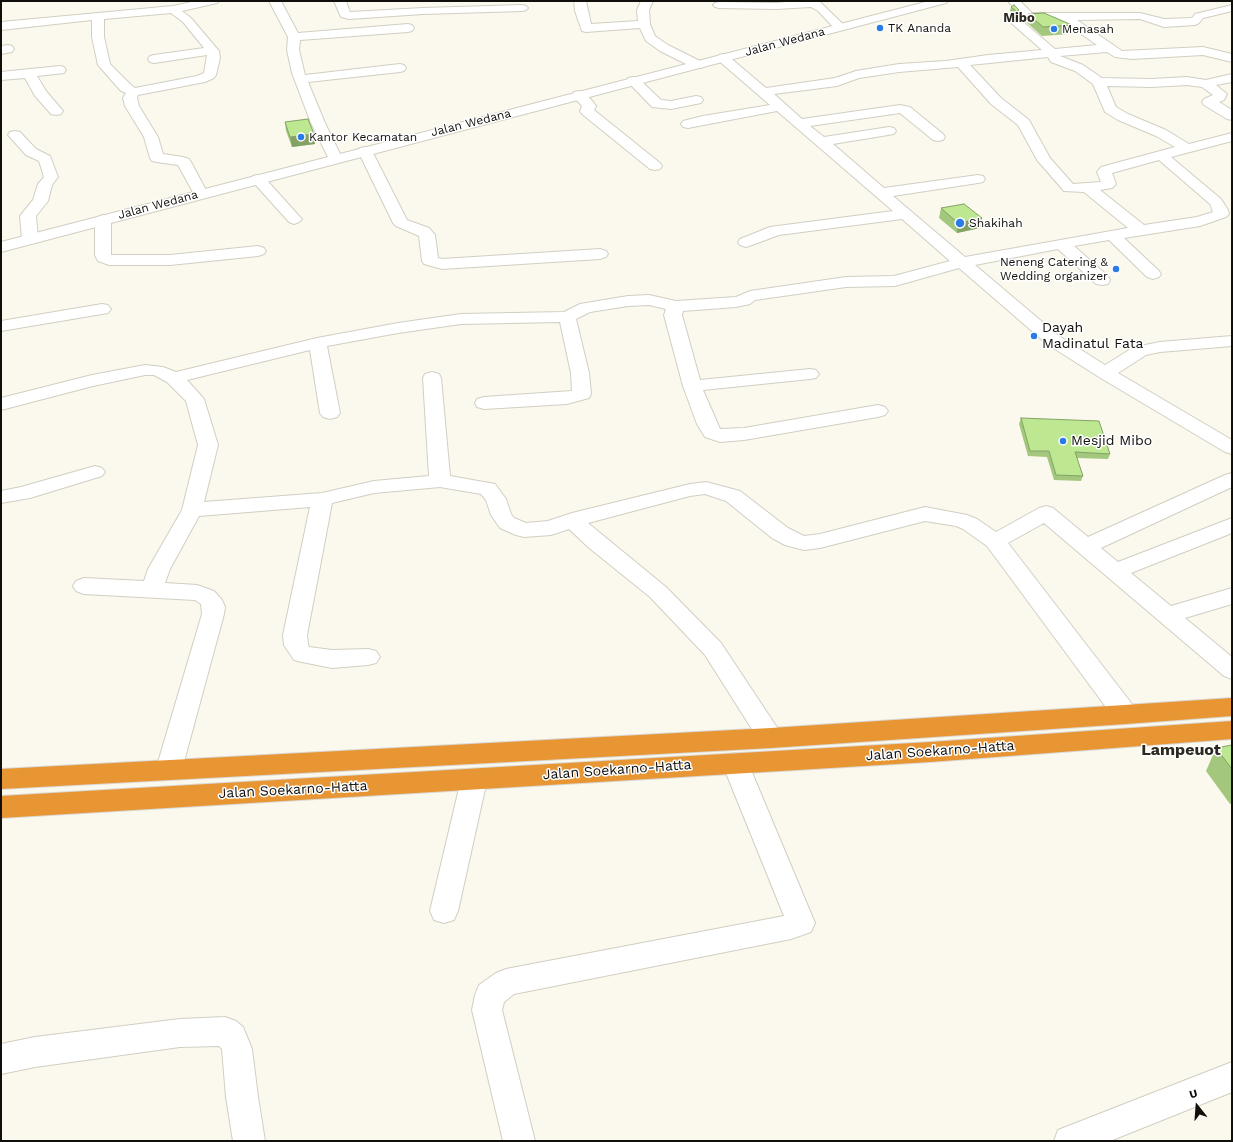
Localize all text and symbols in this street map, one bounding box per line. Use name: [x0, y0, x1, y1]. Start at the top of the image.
district label: Mibo: [1003, 10, 1035, 26]
place label: TK Ananda: [888, 21, 951, 35]
place label: Menasah: [1062, 22, 1114, 36]
marker: TK Ananda: [875, 23, 885, 33]
street label: Jalan Wedana: [744, 24, 826, 60]
marker: Menasah: [1049, 24, 1059, 34]
street label: Jalan Wedana: [430, 106, 512, 140]
place label: Kantor Kecamatan: [309, 130, 417, 144]
marker: Kantor Kecamatan: [296, 132, 306, 142]
street label: Jalan Wedana: [117, 187, 199, 223]
place label: Shakihah: [969, 216, 1023, 230]
marker: Shakihah: [954, 217, 966, 229]
place label: Neneng Catering & Wedding organizer: [1000, 255, 1108, 283]
marker: Neneng Catering & Wedding organizer: [1111, 264, 1121, 274]
place label: Dayah Madinatul Fata: [1042, 320, 1143, 352]
marker: Dayah Madinatul Fata: [1029, 331, 1039, 341]
place label: Mesjid Mibo: [1071, 433, 1152, 449]
marker: Mesjid Mibo: [1058, 436, 1068, 446]
street label: Jalan Soekarno-Hatta: [865, 737, 1015, 765]
district label: Lampeuot: [1141, 740, 1221, 760]
street label: Jalan Soekarno-Hatta: [542, 756, 692, 784]
street label: Jalan Soekarno-Hatta: [218, 778, 368, 802]
north arrow: [1177, 1086, 1217, 1126]
text: U: [1188, 1087, 1199, 1101]

